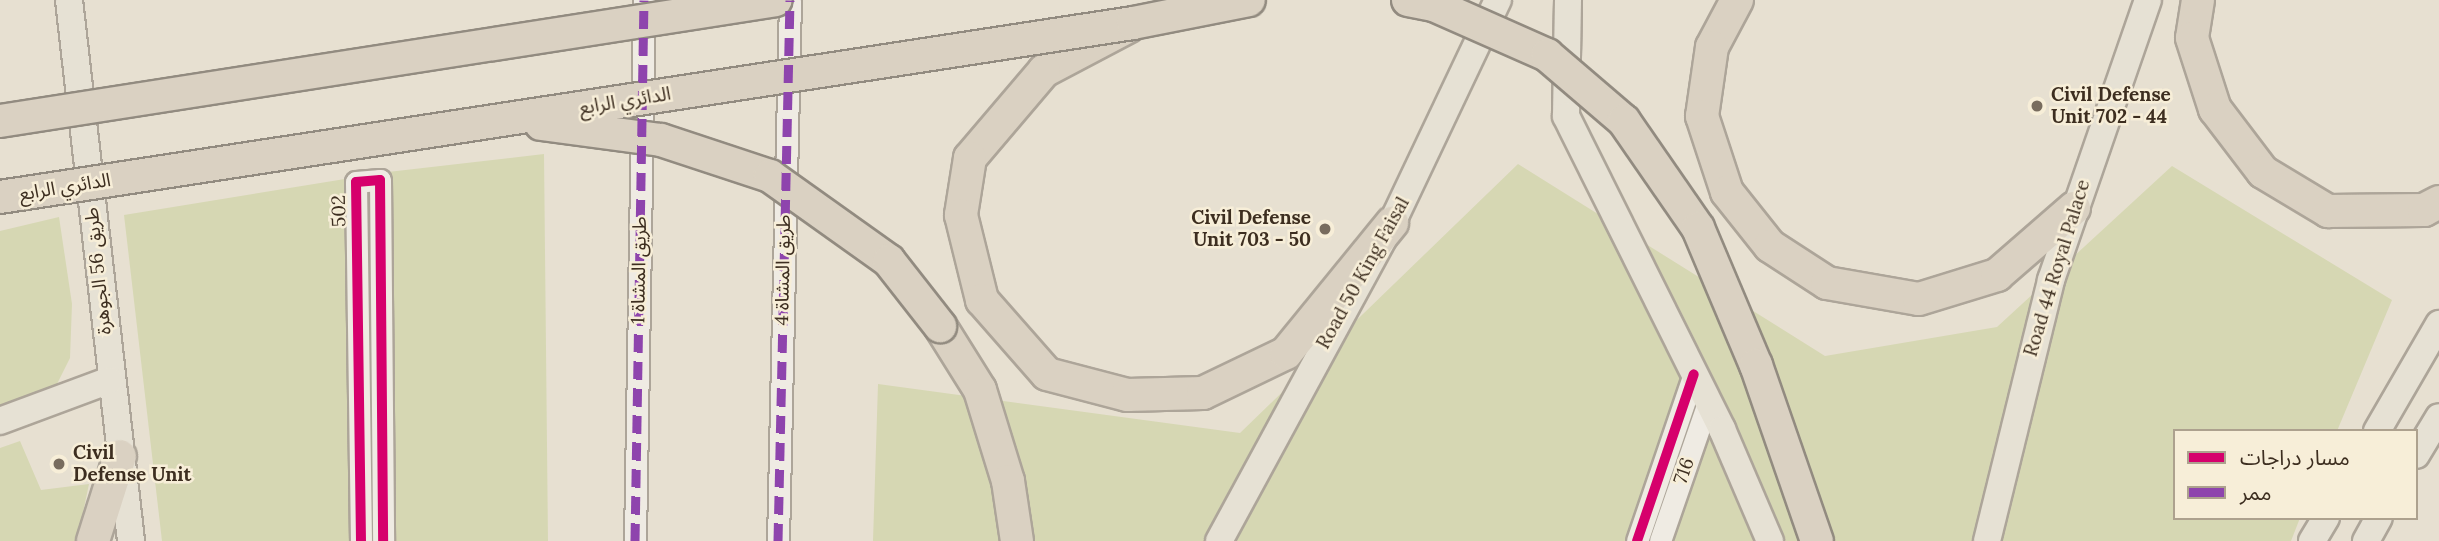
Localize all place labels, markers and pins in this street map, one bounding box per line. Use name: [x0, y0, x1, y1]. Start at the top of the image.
place label: Civil Defense Unit 702 - 44: [2051, 84, 2171, 128]
marker: Civil Defense Unit 702 - 44: [2029, 98, 2045, 114]
place label: Civil Defense Unit 703 - 50: [1191, 207, 1311, 251]
marker: Civil Defense Unit 703 - 50: [1317, 221, 1333, 237]
place label: Civil Defense Unit: [73, 442, 191, 486]
marker: Civil Defense Unit: [51, 456, 67, 472]

